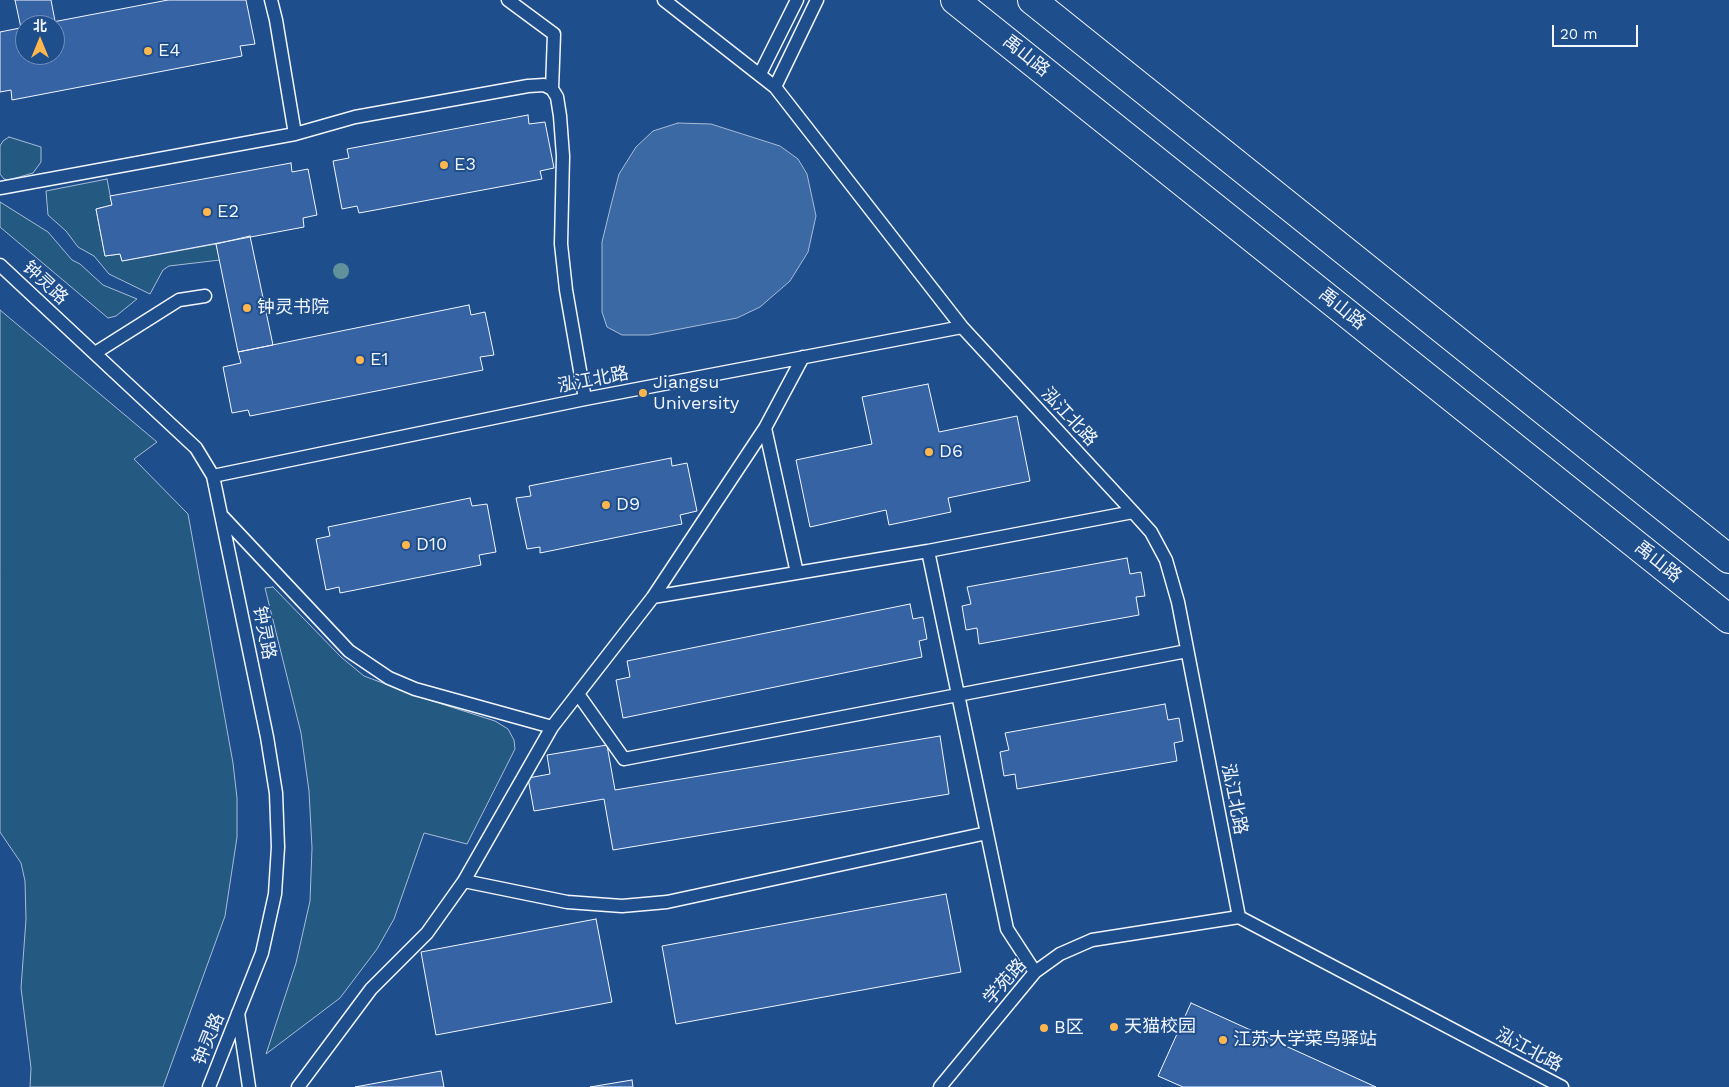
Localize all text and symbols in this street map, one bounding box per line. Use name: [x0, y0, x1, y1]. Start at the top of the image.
north arrow: [15, 15, 65, 65]
scale bar: [1554, 15, 1640, 47]
text: 北: [33, 18, 47, 34]
text: 20 m: [1560, 25, 1598, 43]
street label: 禹山路: [998, 31, 1054, 81]
place label: E4: [158, 40, 180, 62]
marker: E4: [142, 45, 154, 57]
place label: E3: [454, 154, 476, 176]
marker: E3: [438, 159, 450, 171]
place label: E2: [217, 201, 239, 223]
marker: E2: [201, 206, 213, 218]
street label: 钟灵路: [18, 257, 72, 309]
street label: 禹山路: [1314, 284, 1370, 334]
place label: 钟灵书院: [257, 297, 329, 319]
marker: 钟灵书院: [241, 302, 253, 314]
place label: E1: [370, 349, 389, 371]
marker: E1: [354, 354, 366, 366]
street label: 泓江北路: [556, 363, 630, 397]
place label: Jiangsu University: [653, 372, 739, 414]
street label: 泓江北路: [1037, 383, 1101, 451]
marker: Jiangsu University: [637, 387, 649, 399]
place label: D6: [939, 441, 963, 463]
marker: D6: [923, 446, 935, 458]
place label: D9: [616, 494, 640, 516]
marker: D9: [600, 499, 612, 511]
place label: D10: [416, 534, 447, 556]
street label: 禹山路: [1630, 537, 1686, 587]
marker: D10: [400, 539, 412, 551]
street label: 钟灵路: [248, 604, 280, 662]
street label: 泓江北路: [1217, 762, 1251, 836]
street label: 学苑路: [979, 955, 1031, 1009]
street label: 钟灵路: [189, 1010, 229, 1068]
place label: 天猫校园: [1124, 1016, 1196, 1038]
place label: B区: [1054, 1017, 1084, 1039]
marker: 天猫校园: [1108, 1021, 1120, 1033]
marker: B区: [1038, 1022, 1050, 1034]
street label: 泓江北路: [1492, 1024, 1566, 1076]
place label: 江苏大学菜鸟驿站: [1233, 1029, 1377, 1051]
marker: 江苏大学菜鸟驿站: [1217, 1034, 1229, 1046]

